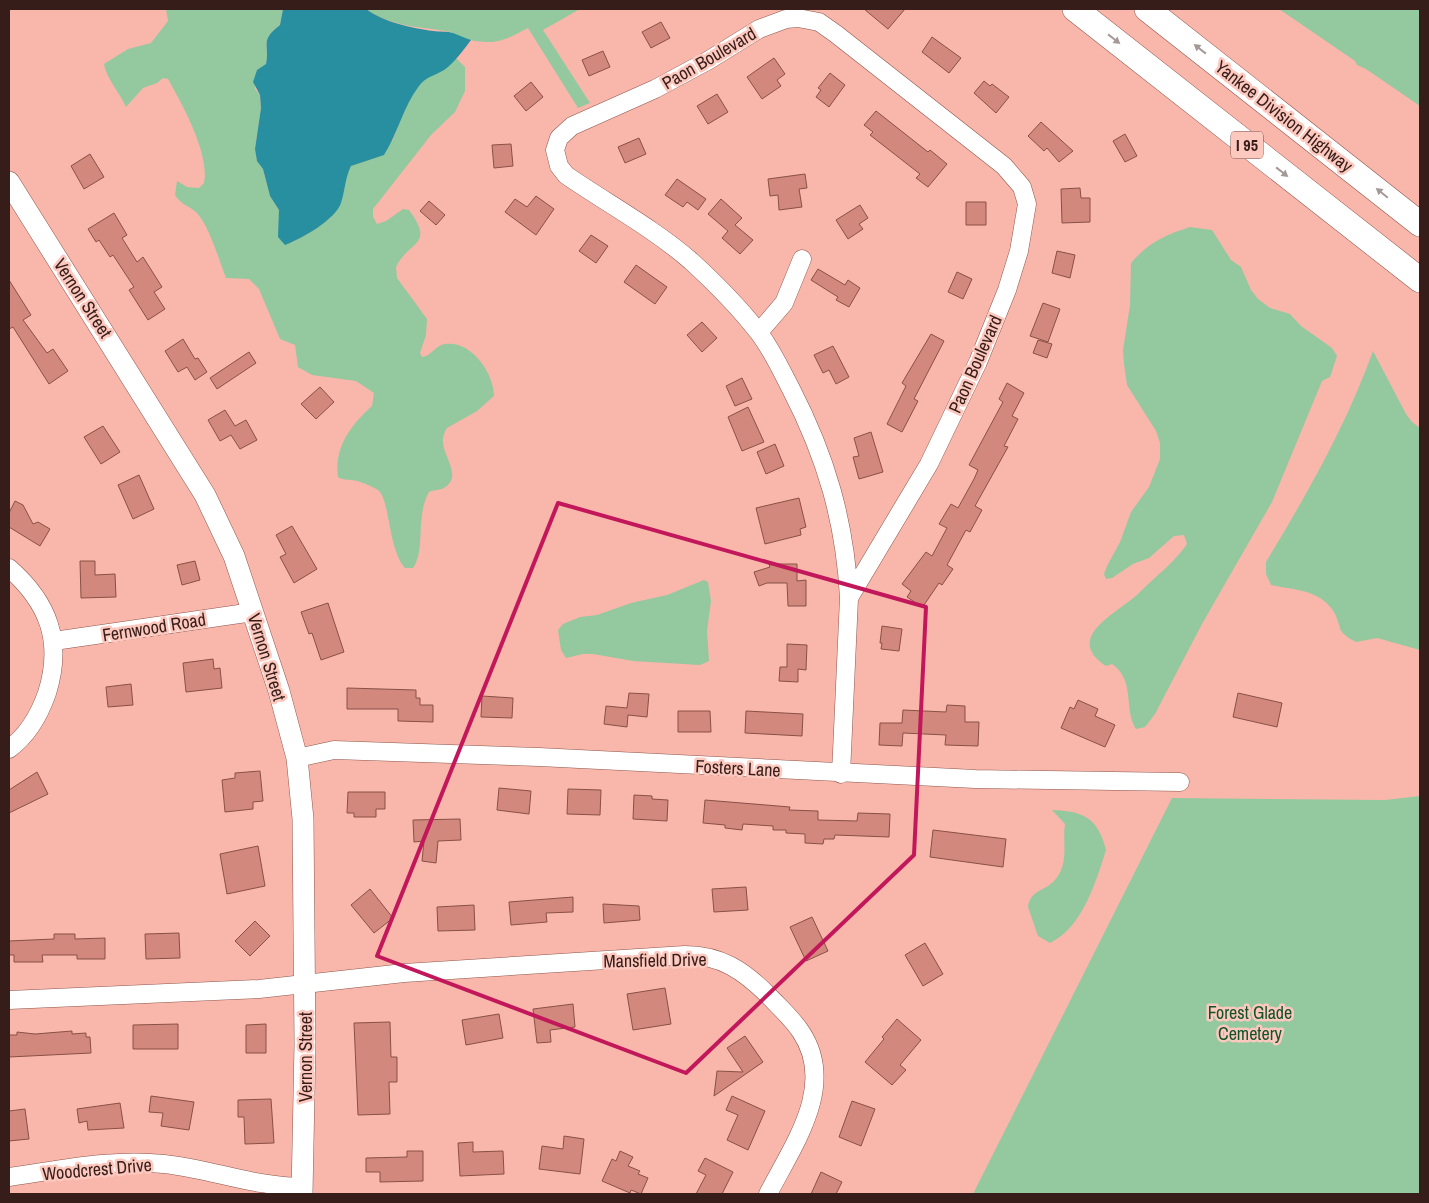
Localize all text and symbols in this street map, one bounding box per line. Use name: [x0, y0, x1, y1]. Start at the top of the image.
street label: Paon Boulevard: [657, 21, 761, 95]
one-way arrow: [1107, 34, 1120, 44]
one-way arrow: [1193, 44, 1206, 55]
street label: Yankee Division Highway: [1210, 54, 1359, 178]
road number: I 95: [1231, 132, 1263, 158]
one-way arrow: [1276, 167, 1289, 177]
one-way arrow: [1376, 188, 1389, 199]
street label: Vernon Street: [48, 253, 118, 343]
street label: Paon Boulevard: [942, 311, 1008, 417]
street label: Fernwood Road: [101, 606, 207, 648]
street label: Vernon Street: [242, 610, 292, 704]
street label: Fosters Lane: [695, 753, 781, 783]
street label: Mansfield Drive: [603, 947, 707, 973]
park label: Forest Glade Cemetery: [1208, 1000, 1292, 1046]
street label: Vernon Street: [293, 1012, 318, 1102]
street label: Woodcrest Drive: [41, 1152, 153, 1186]

